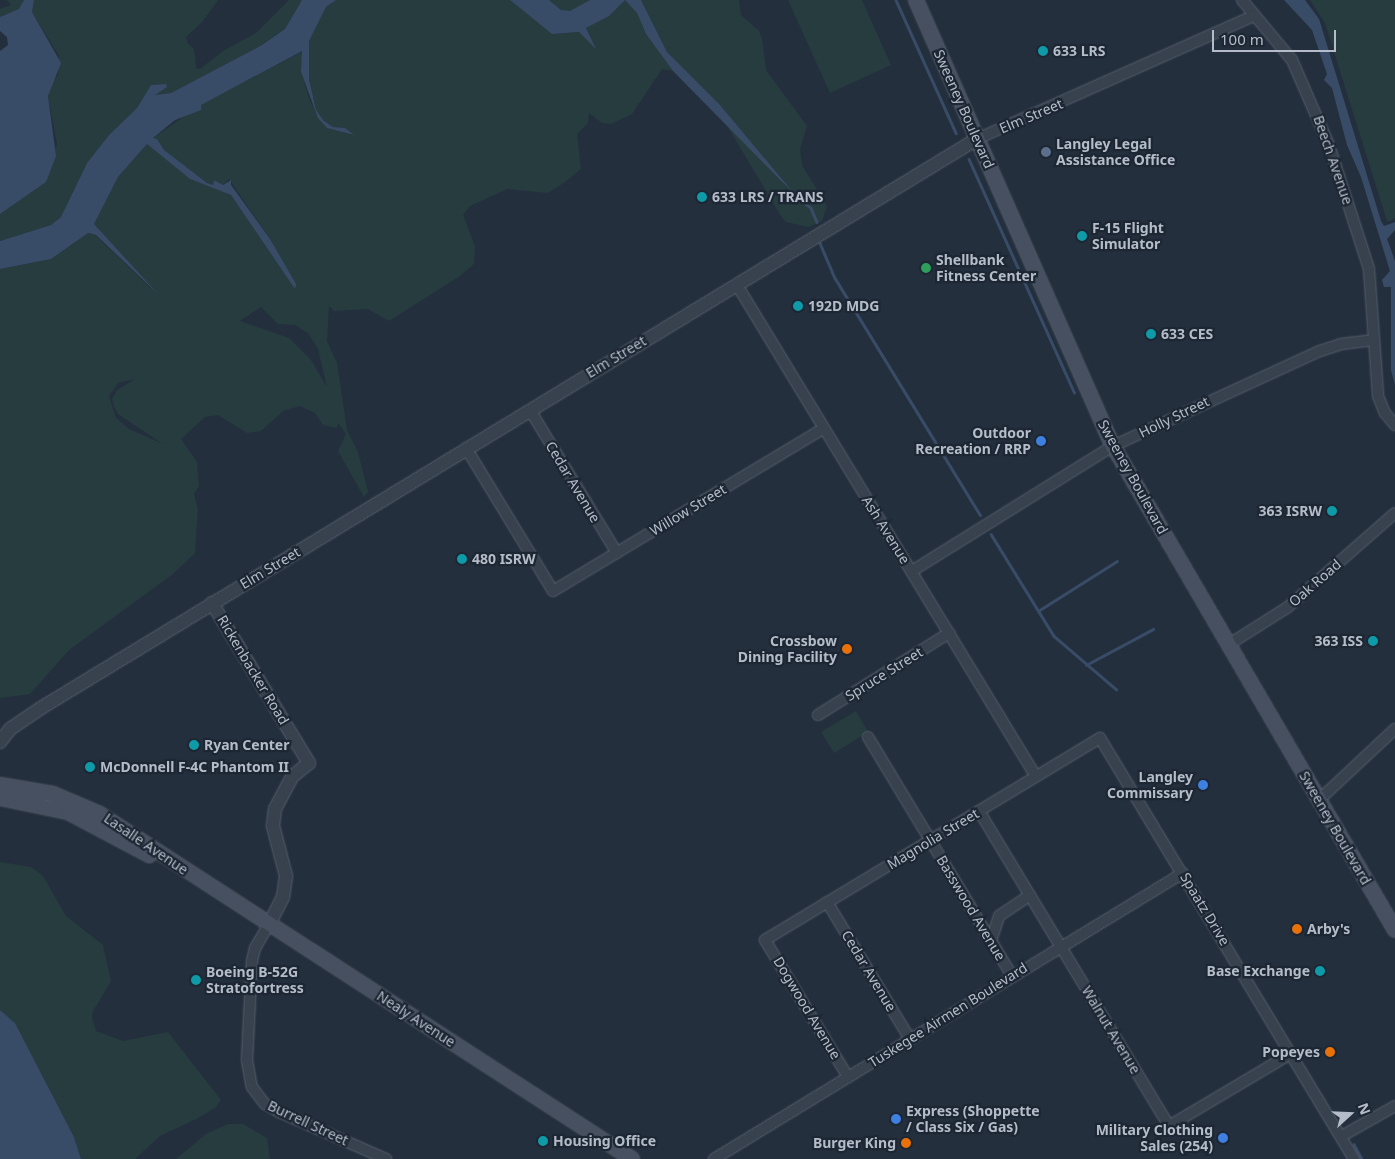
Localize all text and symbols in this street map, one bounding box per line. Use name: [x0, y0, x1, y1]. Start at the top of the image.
scale bar: [1215, 20, 1339, 52]
text: 100 m: [1220, 29, 1264, 49]
place label: 633 LRS: [1053, 43, 1105, 59]
marker: 633 LRS: [1037, 45, 1049, 57]
street label: Sweeney Boulevard: [930, 47, 998, 171]
street label: Elm Street: [997, 95, 1065, 137]
street label: Beech Avenue: [1310, 113, 1356, 207]
place label: Langley Legal Assistance Office: [1056, 136, 1175, 168]
marker: Langley Legal Assistance Office: [1040, 146, 1052, 158]
place label: 633 LRS / TRANS: [712, 189, 824, 205]
marker: 633 LRS / TRANS: [696, 191, 708, 203]
place label: F-15 Flight Simulator: [1092, 220, 1164, 252]
marker: F-15 Flight Simulator: [1076, 230, 1088, 242]
place label: Shellbank Fitness Center: [936, 252, 1036, 284]
marker: Shellbank Fitness Center: [920, 262, 932, 274]
place label: 192D MDG: [808, 298, 879, 314]
marker: 192D MDG: [792, 300, 804, 312]
place label: 633 CES: [1161, 326, 1213, 342]
marker: 633 CES: [1145, 328, 1157, 340]
street label: Elm Street: [583, 332, 649, 382]
street label: Holly Street: [1136, 393, 1212, 441]
street label: Sweeney Boulevard: [1095, 417, 1171, 537]
place label: Outdoor Recreation / RRP: [915, 425, 1031, 458]
marker: Outdoor Recreation / RRP: [1035, 435, 1047, 447]
street label: Cedar Avenue: [542, 438, 604, 526]
street label: Willow Street: [647, 481, 729, 539]
street label: Ash Avenue: [858, 493, 914, 567]
place label: 363 ISRW: [1258, 503, 1322, 519]
marker: 363 ISRW: [1326, 505, 1338, 517]
street label: Elm Street: [237, 543, 303, 593]
place label: 480 ISRW: [472, 551, 536, 567]
marker: 480 ISRW: [456, 553, 468, 565]
street label: Oak Road: [1286, 556, 1344, 610]
street label: Rickenbacker Road: [214, 612, 292, 728]
place label: Crossbow Dining Facility: [738, 633, 837, 666]
place label: 363 ISS: [1314, 633, 1363, 649]
marker: 363 ISS: [1367, 635, 1379, 647]
marker: Crossbow Dining Facility: [841, 643, 853, 655]
street label: Spruce Street: [842, 644, 926, 704]
place label: Ryan Center: [204, 737, 289, 753]
marker: Ryan Center: [188, 739, 200, 751]
place label: McDonnell F-4C Phantom II: [100, 759, 289, 775]
marker: McDonnell F-4C Phantom II: [84, 761, 96, 773]
street label: Sweeney Boulevard: [1296, 768, 1374, 888]
place label: Langley Commissary: [1107, 769, 1193, 802]
marker: Langley Commissary: [1197, 779, 1209, 791]
street label: Magnolia Street: [884, 805, 982, 873]
street label: Lasalle Avenue: [101, 810, 191, 878]
street label: Basswood Avenue: [933, 852, 1009, 964]
street label: Spaatz Drive: [1177, 870, 1233, 948]
place label: Arby's: [1307, 921, 1350, 937]
marker: Arby's: [1291, 923, 1303, 935]
street label: Cedar Avenue: [838, 927, 900, 1015]
street label: Dogwood Avenue: [770, 954, 844, 1062]
street label: Tuskegee Airmen Boulevard: [866, 959, 1030, 1071]
place label: Base Exchange: [1207, 963, 1310, 979]
place label: Boeing B-52G Stratofortress: [206, 964, 304, 996]
marker: Base Exchange: [1314, 965, 1326, 977]
marker: Boeing B-52G Stratofortress: [190, 974, 202, 986]
street label: Walnut Avenue: [1078, 983, 1144, 1077]
street label: Nealy Avenue: [374, 987, 458, 1051]
place label: Popeyes: [1262, 1044, 1320, 1060]
marker: Popeyes: [1324, 1046, 1336, 1058]
north arrow: [1325, 1089, 1375, 1139]
street label: Burrell Street: [265, 1097, 351, 1149]
text: N: [1354, 1100, 1375, 1117]
place label: Express (Shoppette / Class Six / Gas): [906, 1103, 1040, 1136]
marker: Express (Shoppette / Class Six / Gas): [890, 1113, 902, 1125]
place label: Military Clothing Sales (254): [1096, 1122, 1213, 1154]
marker: Military Clothing Sales (254): [1217, 1132, 1229, 1144]
place label: Housing Office: [553, 1133, 656, 1149]
marker: Housing Office: [537, 1135, 549, 1147]
place label: Burger King: [813, 1135, 896, 1151]
marker: Burger King: [900, 1137, 912, 1149]

